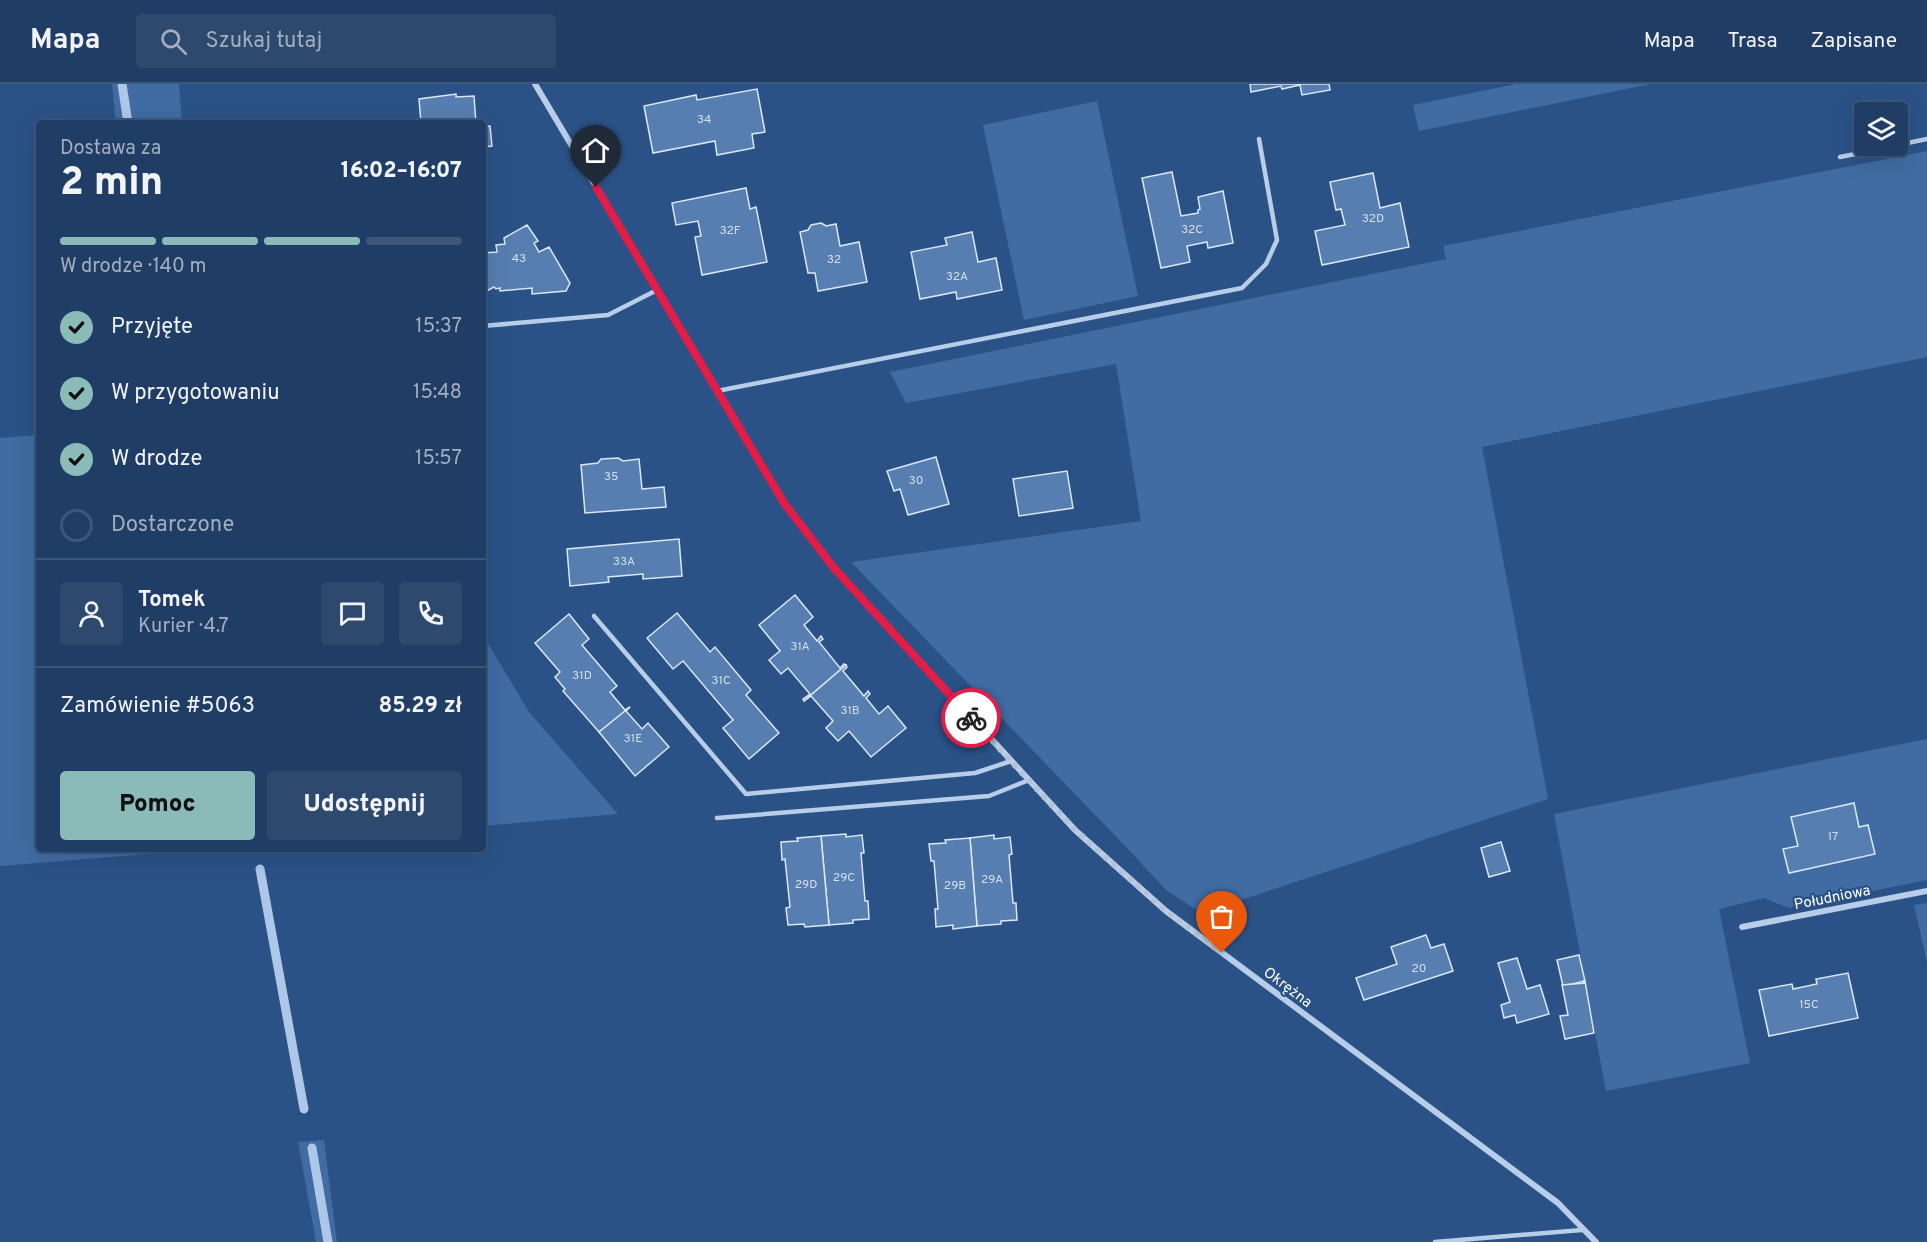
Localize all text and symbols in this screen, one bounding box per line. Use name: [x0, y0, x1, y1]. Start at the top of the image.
search box: [136, 14, 556, 68]
text: Mapa: [30, 23, 100, 59]
icon: search: [157, 25, 190, 58]
text: Szukaj tutaj: [205, 28, 322, 55]
text: Mapa: [1644, 28, 1695, 55]
text: Trasa: [1728, 28, 1777, 55]
text: Zapisane: [1810, 28, 1897, 55]
map controls: [1854, 102, 1908, 156]
button: layers: [1854, 102, 1908, 156]
house number: 34: [697, 112, 711, 128]
pin: [570, 125, 621, 187]
icon: home: [579, 134, 612, 167]
text: Dostawa za: [60, 136, 161, 162]
text: 16:02–16:07: [341, 158, 462, 185]
text: 2 min: [60, 160, 163, 209]
house number: 32D: [1362, 211, 1384, 227]
house number: 32C: [1181, 222, 1203, 238]
house number: 32F: [719, 223, 741, 239]
house number: 43: [512, 251, 526, 267]
house number: 32: [827, 252, 841, 268]
text: W drodze · 140 m: [60, 254, 206, 280]
house number: 32A: [946, 269, 968, 285]
icon: check: [60, 311, 93, 344]
text: Przyjęte: [111, 314, 193, 341]
text: 15:37: [415, 314, 462, 340]
icon: check: [60, 377, 93, 410]
text: W przygotowaniu: [111, 380, 280, 407]
text: 15:48: [413, 380, 462, 406]
icon: check: [60, 443, 93, 476]
text: W drodze: [111, 446, 202, 473]
text: 15:57: [415, 446, 462, 472]
house number: 35: [604, 469, 618, 485]
house number: 30: [909, 473, 923, 489]
text: Dostarczone: [111, 512, 234, 539]
house number: 33A: [613, 554, 635, 570]
button: person: [60, 582, 123, 645]
button: chat: [321, 582, 384, 645]
button: phone: [399, 582, 462, 645]
text: Tomek: [138, 587, 206, 614]
text: Kurier · 4.7: [138, 614, 229, 640]
house number: 31A: [790, 639, 810, 655]
house number: 31D: [572, 668, 592, 684]
house number: 31C: [711, 673, 731, 689]
courier: [941, 688, 1001, 748]
text: Zamówienie #5063: [60, 693, 255, 720]
text: 85.29 zł: [379, 693, 462, 720]
icon: bike: [955, 702, 988, 735]
house number: 31B: [840, 703, 860, 719]
house number: 31E: [624, 731, 642, 747]
button: Pomoc: [60, 771, 255, 840]
button: Udostępnij: [267, 771, 462, 840]
house number: 17: [1828, 829, 1838, 845]
house number: 29C: [833, 870, 855, 886]
house number: 29A: [981, 872, 1003, 888]
house number: 29D: [795, 877, 817, 893]
house number: 29B: [944, 878, 966, 894]
street label: Południowa: [1792, 882, 1872, 915]
pin: [1196, 891, 1247, 953]
icon: bag: [1205, 900, 1238, 933]
house number: 20: [1411, 961, 1427, 977]
street label: Okrężna: [1259, 964, 1315, 1013]
house number: 15C: [1799, 997, 1819, 1013]

